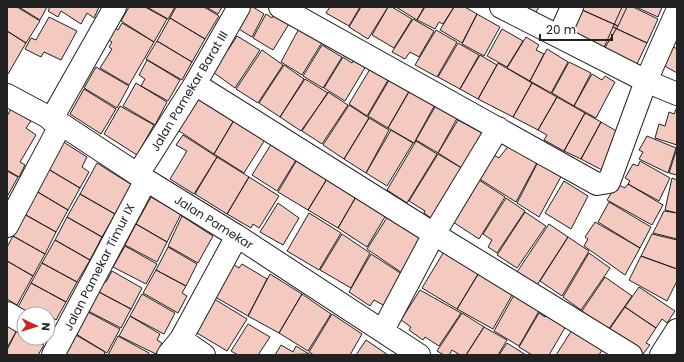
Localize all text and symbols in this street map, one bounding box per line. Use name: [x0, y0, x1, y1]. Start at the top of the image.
scale bar: [540, 16, 612, 42]
text: 20 m: [546, 21, 576, 38]
street label: Jalan Pamekar Barat III: [146, 28, 232, 154]
street label: Jalan Pamekar: [171, 191, 257, 253]
street label: Jalan Pamekar Timur IX: [59, 200, 139, 334]
north arrow: [16, 306, 56, 346]
text: N: [38, 322, 54, 331]

